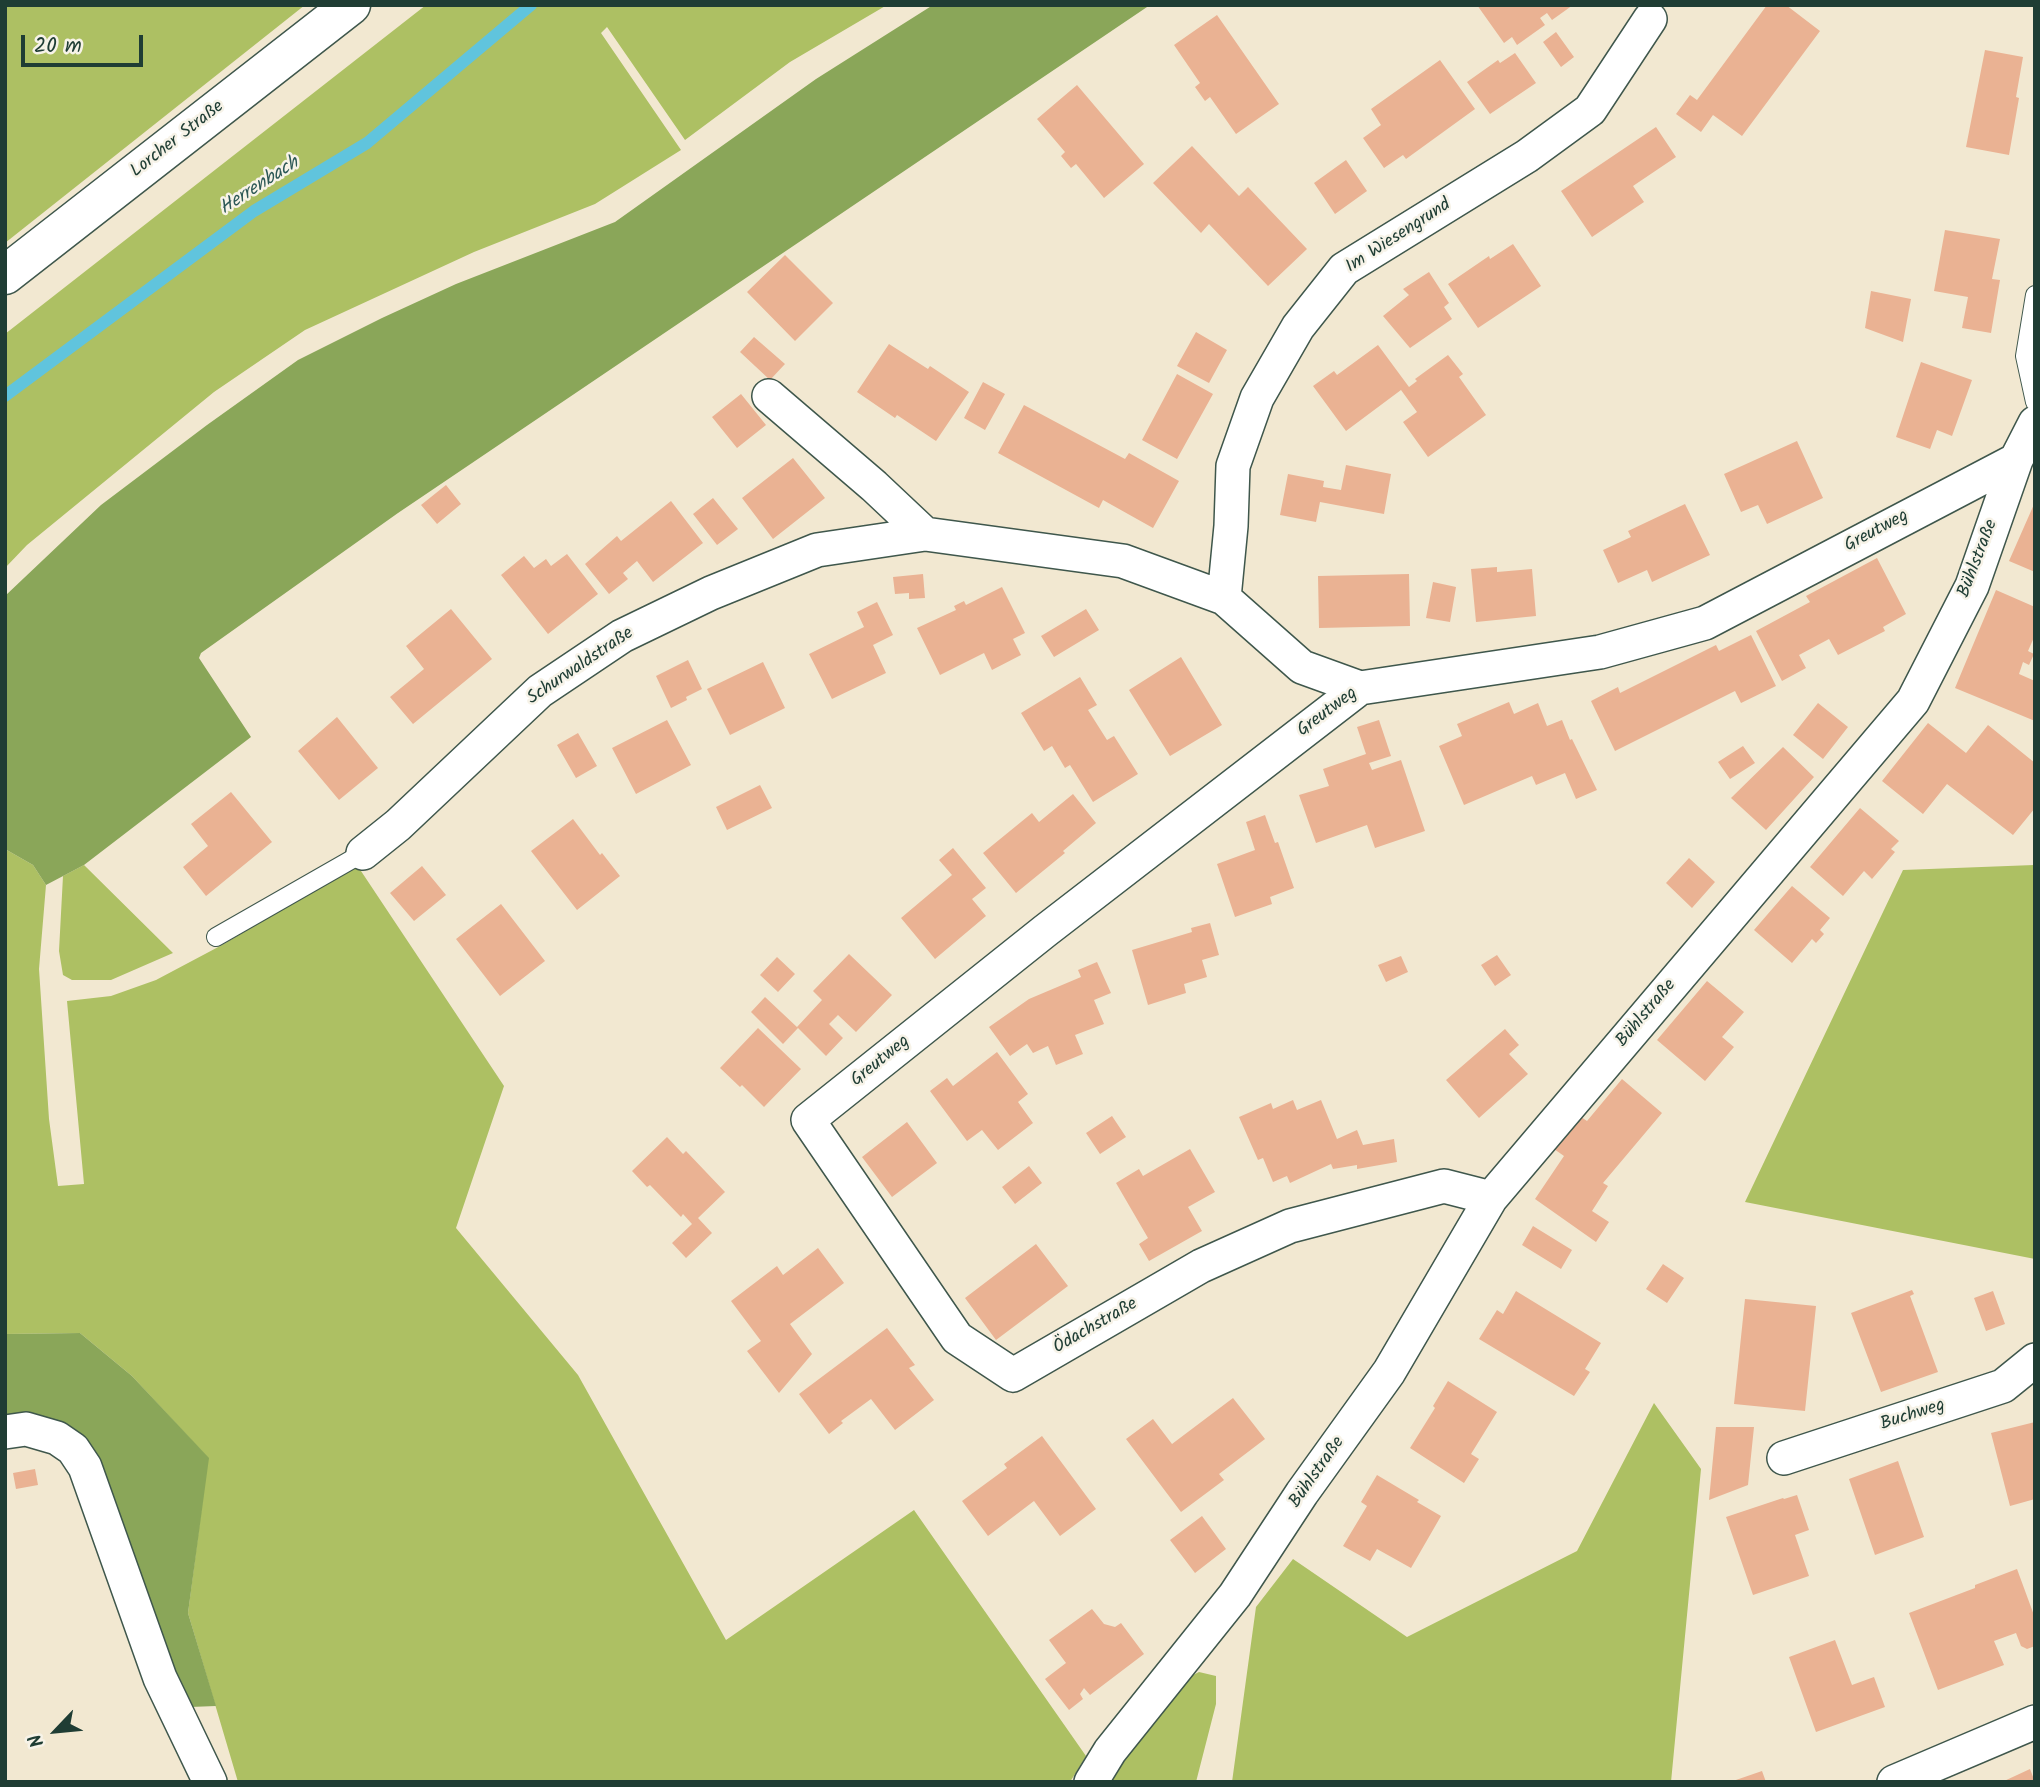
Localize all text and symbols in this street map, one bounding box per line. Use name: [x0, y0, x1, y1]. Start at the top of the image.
scale bar: [24, 21, 147, 65]
text: 20 m: [34, 30, 82, 63]
street label: Lorcher Straße: [127, 97, 229, 183]
water label: Herrenbach: [216, 153, 304, 221]
street label: Im Wiesengrund: [1343, 195, 1455, 279]
street label: Greutweg: [1841, 506, 1913, 558]
street label: Bühlstraße: [1954, 517, 2004, 601]
street label: Schurwaldstraße: [524, 624, 638, 710]
street label: Greutweg: [1294, 683, 1362, 743]
street label: Bühlstraße: [1612, 976, 1682, 1052]
street label: Greutweg: [847, 1032, 915, 1092]
street label: Ödachstraße: [1050, 1294, 1142, 1360]
street label: Buchweg: [1878, 1395, 1948, 1437]
street label: Bühlstraße: [1286, 1433, 1350, 1513]
north arrow: [21, 1696, 91, 1766]
text: N: [21, 1728, 53, 1752]

